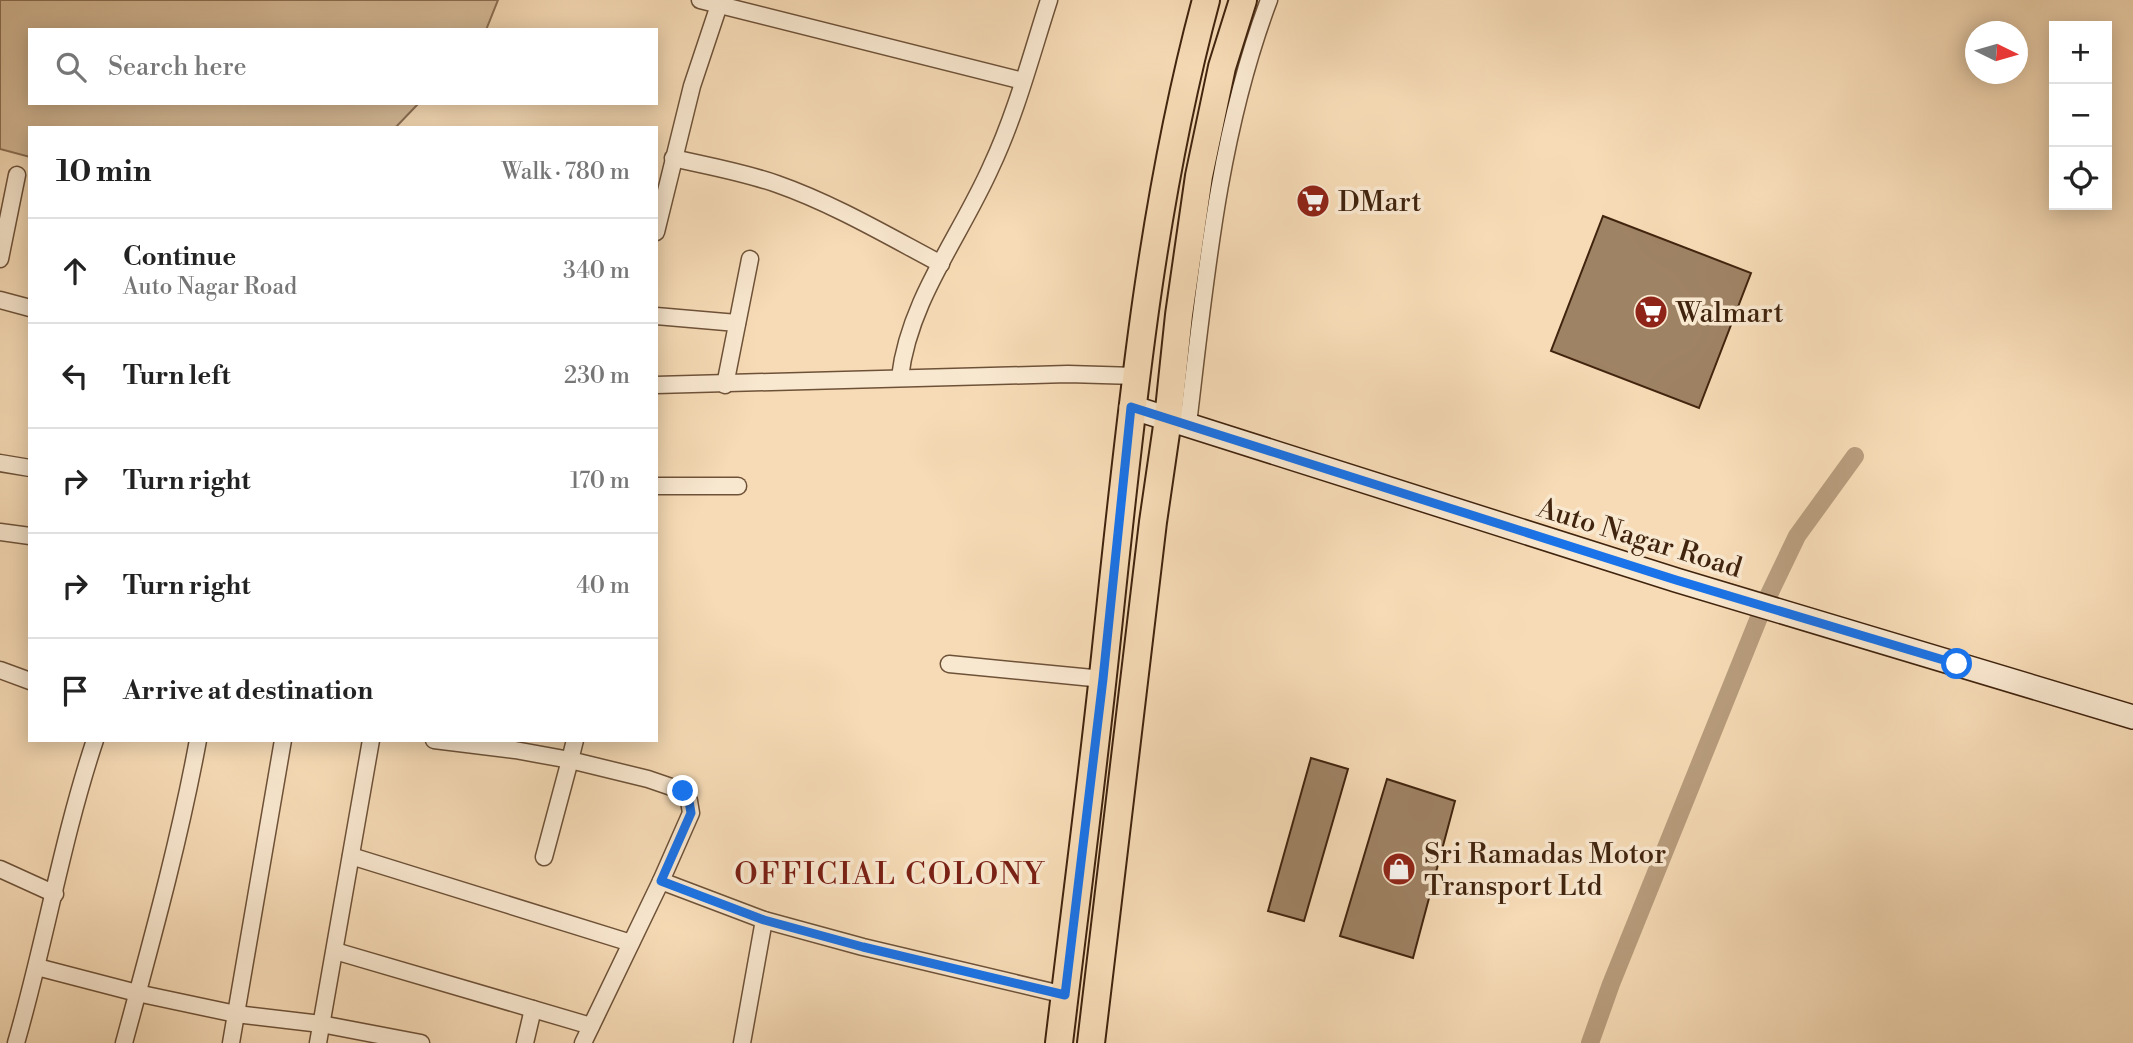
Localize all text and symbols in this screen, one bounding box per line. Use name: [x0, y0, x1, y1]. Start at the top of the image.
north arrow: [1965, 21, 2028, 84]
map controls: [2049, 21, 2112, 210]
button: +: [2049, 21, 2112, 84]
search box: [28, 28, 658, 105]
icon: search: [52, 48, 90, 86]
text: Search here: [108, 51, 247, 83]
button: −: [2049, 84, 2112, 147]
button: locate: [2049, 147, 2112, 210]
text: 10 min: [56, 153, 151, 191]
text: Walk · 780 m: [501, 158, 630, 186]
supermarket icon: DMart: [1294, 182, 1332, 220]
place label: DMart: [1338, 185, 1422, 220]
text: Continue: [123, 241, 236, 273]
icon: ahead: [56, 252, 94, 290]
text: 340 m: [563, 257, 630, 285]
text: Auto Nagar Road: [123, 273, 297, 301]
supermarket icon: Walmart: [1632, 293, 1670, 331]
place label: Walmart: [1675, 296, 1784, 331]
icon: left: [56, 357, 94, 395]
text: Turn left: [123, 360, 231, 392]
text: 230 m: [564, 362, 630, 390]
icon: right: [56, 462, 94, 500]
text: Turn right: [123, 465, 251, 497]
text: 170 m: [570, 467, 630, 495]
street label: Auto Nagar Road: [1532, 490, 1746, 586]
icon: right: [56, 567, 94, 605]
text: Turn right: [123, 570, 251, 602]
text: 40 m: [576, 572, 630, 600]
route start: [1941, 648, 1972, 679]
icon: arrive: [56, 672, 94, 710]
text: Arrive at destination: [123, 675, 373, 707]
route end: [667, 775, 698, 806]
place label: Sri Ramadas Motor Transport Ltd: [1424, 837, 1666, 904]
shop icon: Sri Ramadas Motor Transport Ltd: [1380, 850, 1418, 888]
district label: OFFICIAL COLONY: [734, 856, 1046, 894]

